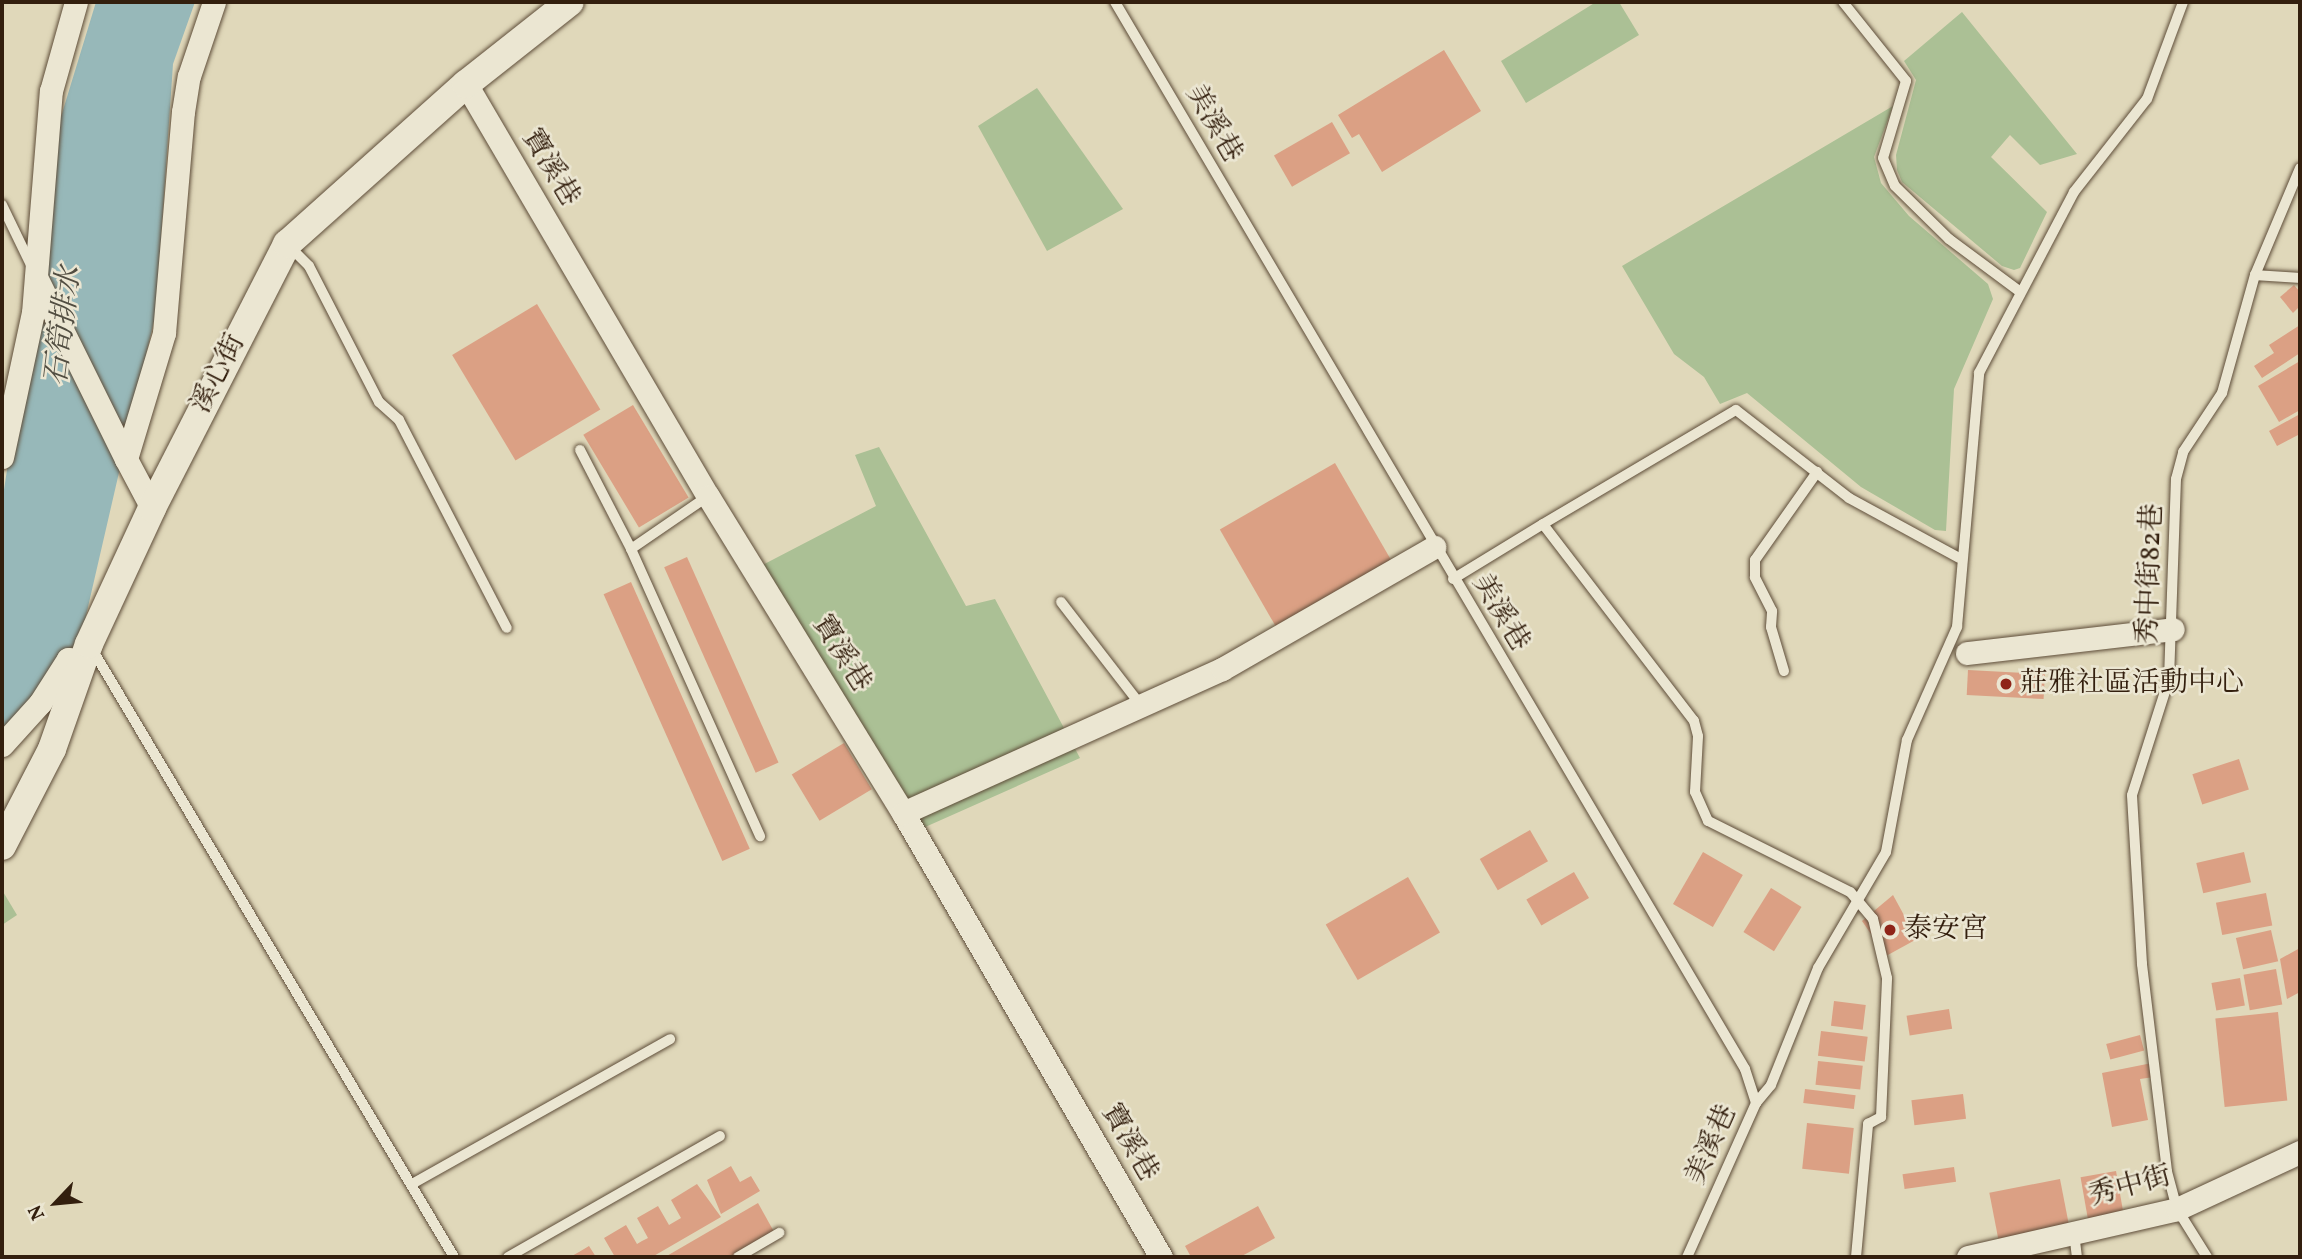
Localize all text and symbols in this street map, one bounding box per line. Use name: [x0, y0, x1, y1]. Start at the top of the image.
street label: 美溪巷: [1177, 79, 1249, 169]
street label: 寶溪巷: [514, 123, 586, 213]
water label: 石筍排水: [39, 264, 89, 388]
street label: 溪心街: [185, 329, 253, 419]
street label: 秀中街82巷: [2132, 503, 2170, 645]
street label: 美溪巷: [1464, 568, 1536, 658]
street label: 寶溪巷: [804, 609, 878, 699]
place label: 莊雅社區活動中心: [2020, 667, 2244, 701]
marker: 莊雅社區活動中心: [1998, 676, 2014, 692]
place label: 泰安宮: [1904, 913, 1988, 947]
marker: 泰安宮: [1882, 922, 1898, 938]
street label: 寶溪巷: [1093, 1098, 1165, 1188]
street label: 美溪巷: [1680, 1100, 1744, 1190]
street label: 秀中街: [2085, 1160, 2175, 1214]
north arrow: [21, 1168, 91, 1238]
text: N: [22, 1200, 52, 1224]

